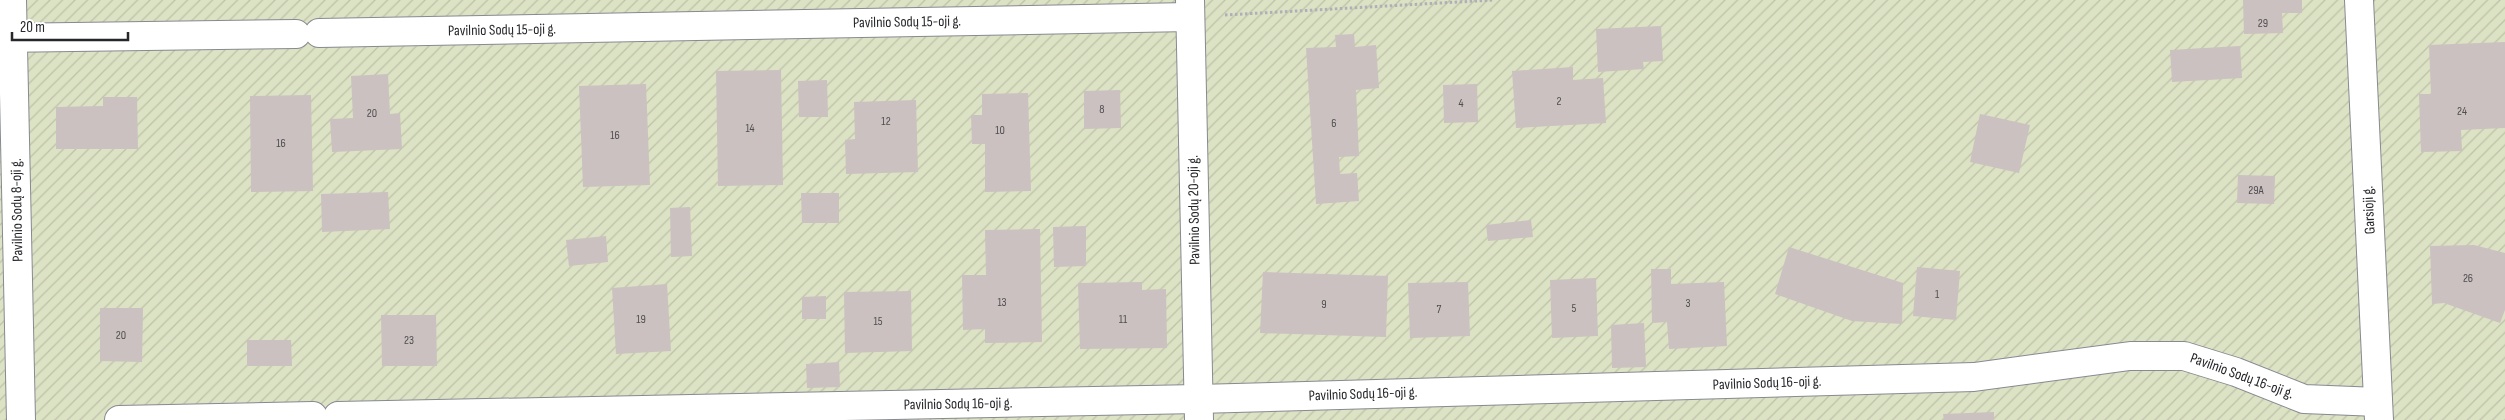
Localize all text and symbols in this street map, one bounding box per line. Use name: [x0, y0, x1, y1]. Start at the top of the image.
scale bar: [12, 10, 129, 42]
street label: Pavilnio Sodų 15-oji g.: [853, 12, 961, 32]
house number: 29: [2258, 16, 2268, 31]
text: 20 m: [20, 18, 45, 37]
street label: Pavilnio Sodų 15-oji g.: [448, 20, 556, 40]
house number: 2: [1557, 94, 1562, 109]
house number: 4: [1458, 96, 1464, 111]
house number: 8: [1099, 102, 1105, 117]
house number: 24: [2457, 104, 2467, 119]
house number: 20: [367, 106, 377, 121]
house number: 12: [881, 114, 891, 129]
house number: 6: [1331, 116, 1337, 131]
house number: 14: [745, 121, 755, 136]
house number: 10: [995, 123, 1005, 138]
house number: 16: [610, 128, 620, 143]
house number: 16: [276, 136, 286, 151]
street label: Pavilnio Sodų 20-oji g.: [1184, 155, 1204, 265]
street label: Pavilnio Sodų 8-oji g.: [7, 158, 27, 262]
house number: 29A: [2248, 183, 2265, 198]
street label: Garsioji g.: [2358, 185, 2380, 235]
house number: 26: [2463, 271, 2473, 286]
house number: 1: [1935, 287, 1940, 302]
house number: 13: [997, 295, 1007, 310]
house number: 3: [1685, 296, 1691, 311]
house number: 9: [1321, 297, 1327, 312]
house number: 5: [1572, 301, 1577, 316]
house number: 7: [1437, 302, 1442, 317]
house number: 19: [636, 312, 646, 327]
house number: 11: [1119, 312, 1128, 327]
house number: 15: [873, 314, 883, 329]
house number: 20: [116, 328, 126, 343]
house number: 23: [404, 333, 414, 348]
street label: Pavilnio Sodų 16-oji g.: [2188, 348, 2297, 404]
street label: Pavilnio Sodų 16-oji g.: [1712, 372, 1822, 394]
street label: Pavilnio Sodų 16-oji g.: [1308, 383, 1418, 405]
street label: Pavilnio Sodų 16-oji g.: [903, 394, 1013, 414]

